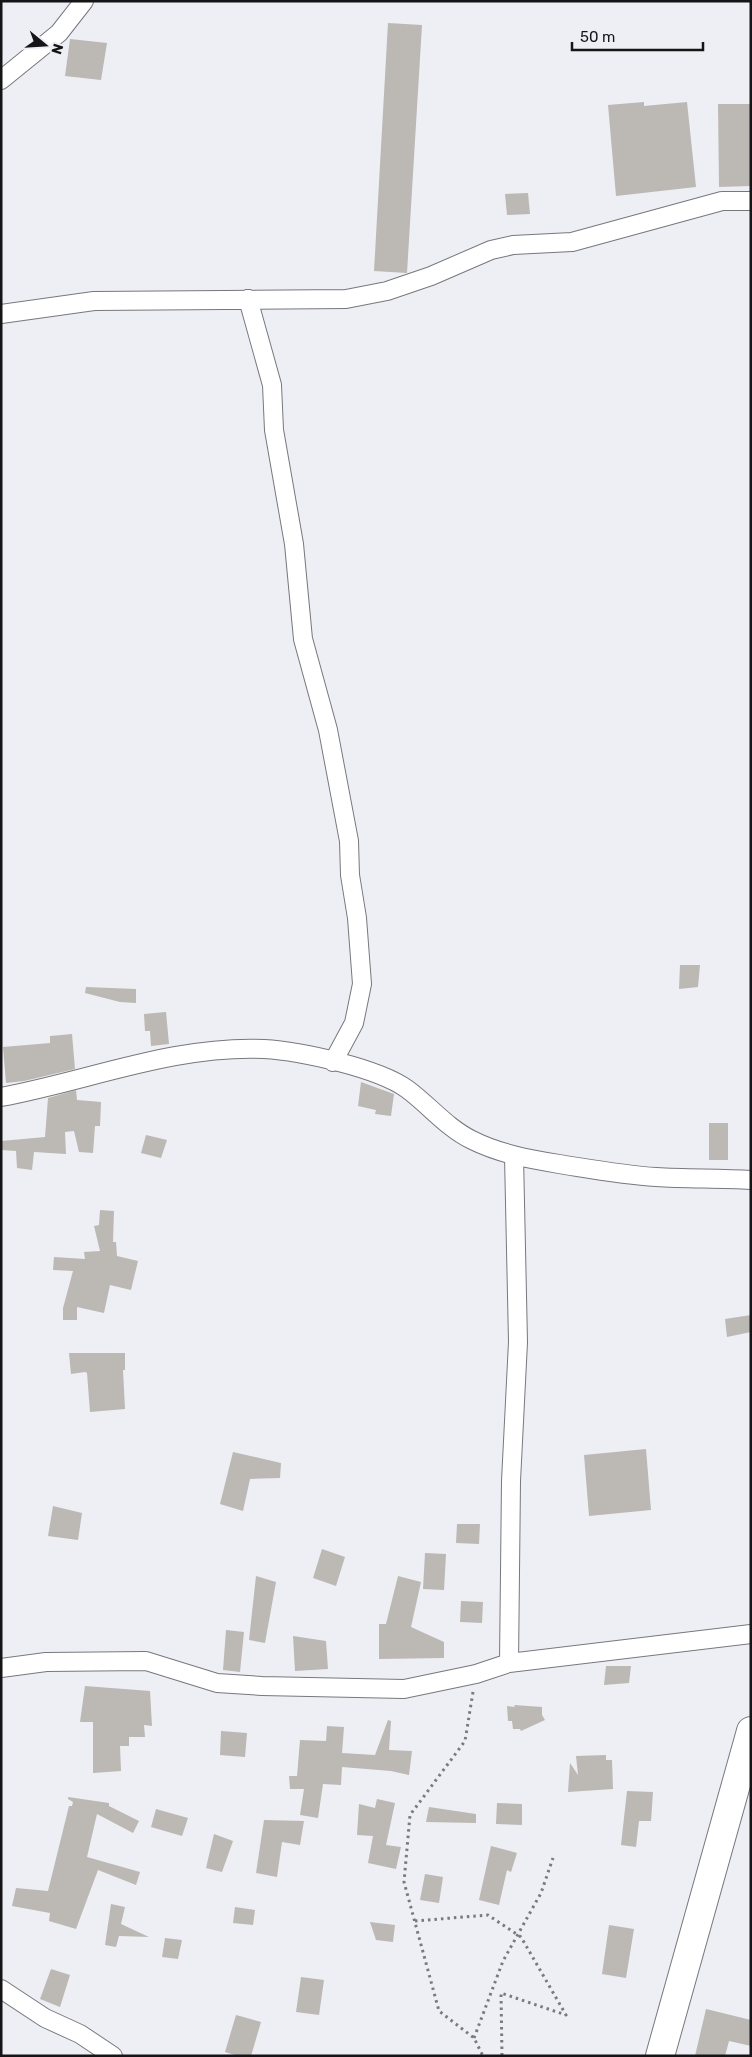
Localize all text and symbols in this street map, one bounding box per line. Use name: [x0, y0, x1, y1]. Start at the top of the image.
north arrow: [20, 20, 70, 70]
scale bar: [572, 20, 703, 52]
text: 50 m: [580, 28, 615, 46]
text: N: [47, 41, 67, 56]

